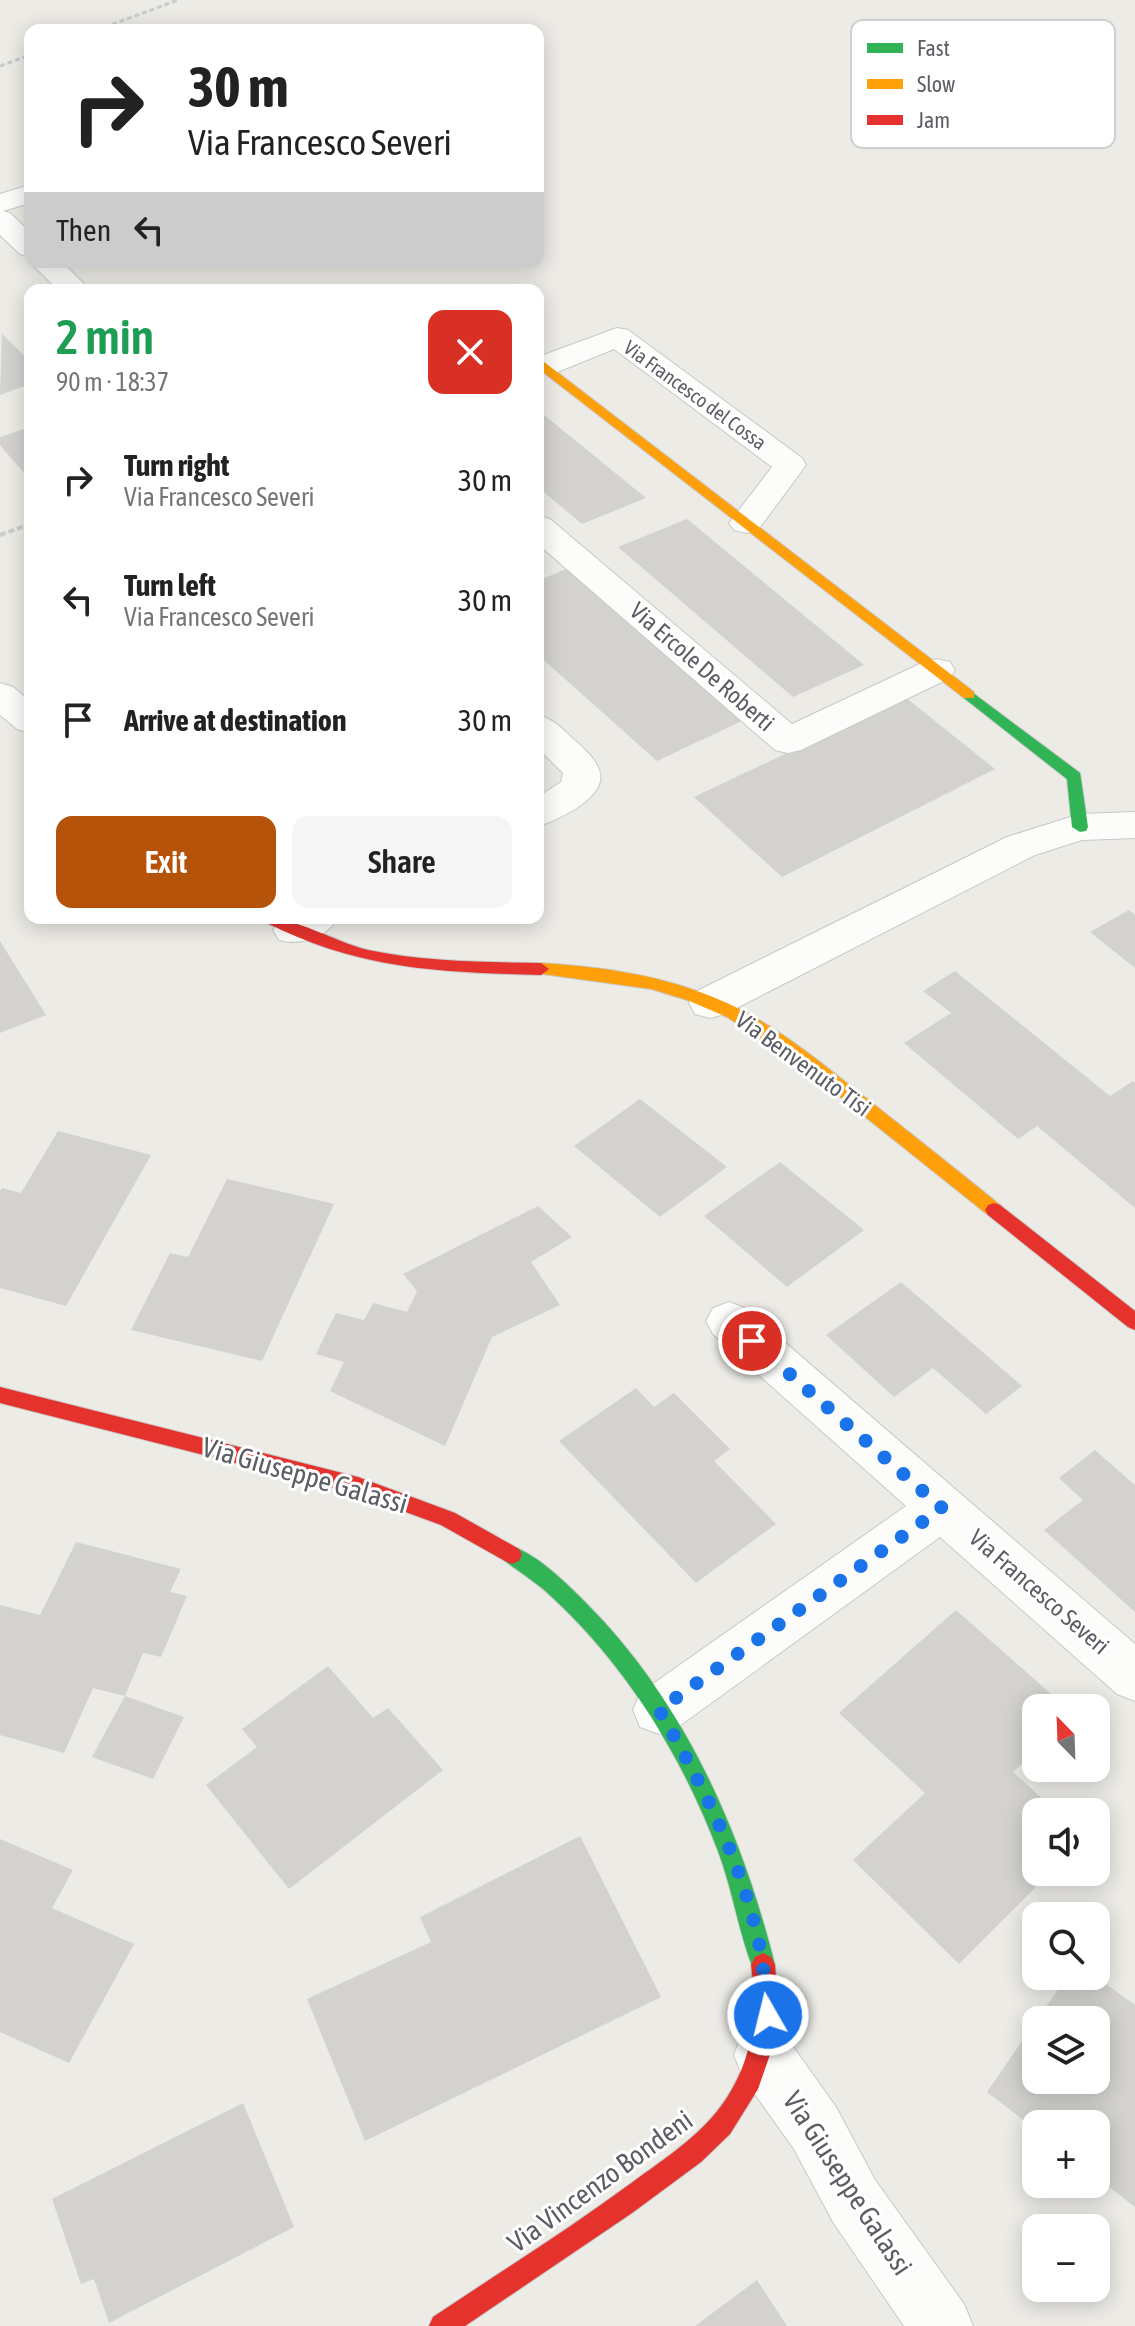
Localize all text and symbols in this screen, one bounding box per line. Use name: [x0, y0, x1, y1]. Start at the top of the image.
legend: [851, 20, 1115, 148]
text: Fast: [917, 35, 950, 61]
text: 30 m: [188, 55, 289, 119]
icon: right: [56, 56, 160, 160]
text: Slow: [917, 71, 955, 97]
text: Jam: [917, 107, 950, 133]
text: Via Francesco Severi: [188, 121, 452, 163]
icon: left: [127, 208, 171, 252]
text: Then: [56, 213, 111, 247]
text: 2 min: [56, 309, 154, 364]
button: close: [428, 310, 512, 394]
street label: Via Francesco del Cossa: [620, 335, 771, 454]
text: 90 m · 18:37: [56, 367, 169, 397]
text: Turn right: [124, 448, 230, 482]
icon: right: [56, 458, 100, 502]
text: 30 m: [458, 463, 512, 497]
text: Via Francesco Severi: [124, 482, 315, 512]
text: Turn left: [124, 568, 216, 602]
icon: left: [56, 578, 100, 622]
text: 30 m: [458, 583, 512, 617]
street label: Via Ercole De Roberti: [625, 597, 780, 736]
text: Via Francesco Severi: [124, 602, 315, 632]
icon: arrive: [56, 698, 100, 742]
text: Arrive at destination: [124, 703, 346, 737]
text: 30 m: [458, 703, 512, 737]
button: Exit: [56, 816, 276, 908]
button: Share: [292, 816, 512, 908]
street label: Via Benvenuto Tisi: [731, 1006, 876, 1122]
pin: [718, 1307, 786, 1375]
icon: arrive: [730, 1319, 774, 1363]
street label: Via Giuseppe Galassi: [199, 1430, 411, 1520]
street label: Via Francesco Severi: [964, 1524, 1115, 1660]
north arrow: [1022, 1694, 1110, 1782]
map controls: [1022, 1694, 1110, 2302]
button: sound: [1022, 1798, 1110, 1886]
button: search: [1022, 1902, 1110, 1990]
position arrow: [726, 1973, 810, 2057]
button: layers: [1022, 2006, 1110, 2094]
street label: Via Giuseppe Galassi: [777, 2085, 919, 2281]
street label: Via Vincenzo Bondeni: [502, 2103, 698, 2259]
button: +: [1022, 2110, 1110, 2198]
button: −: [1022, 2214, 1110, 2302]

